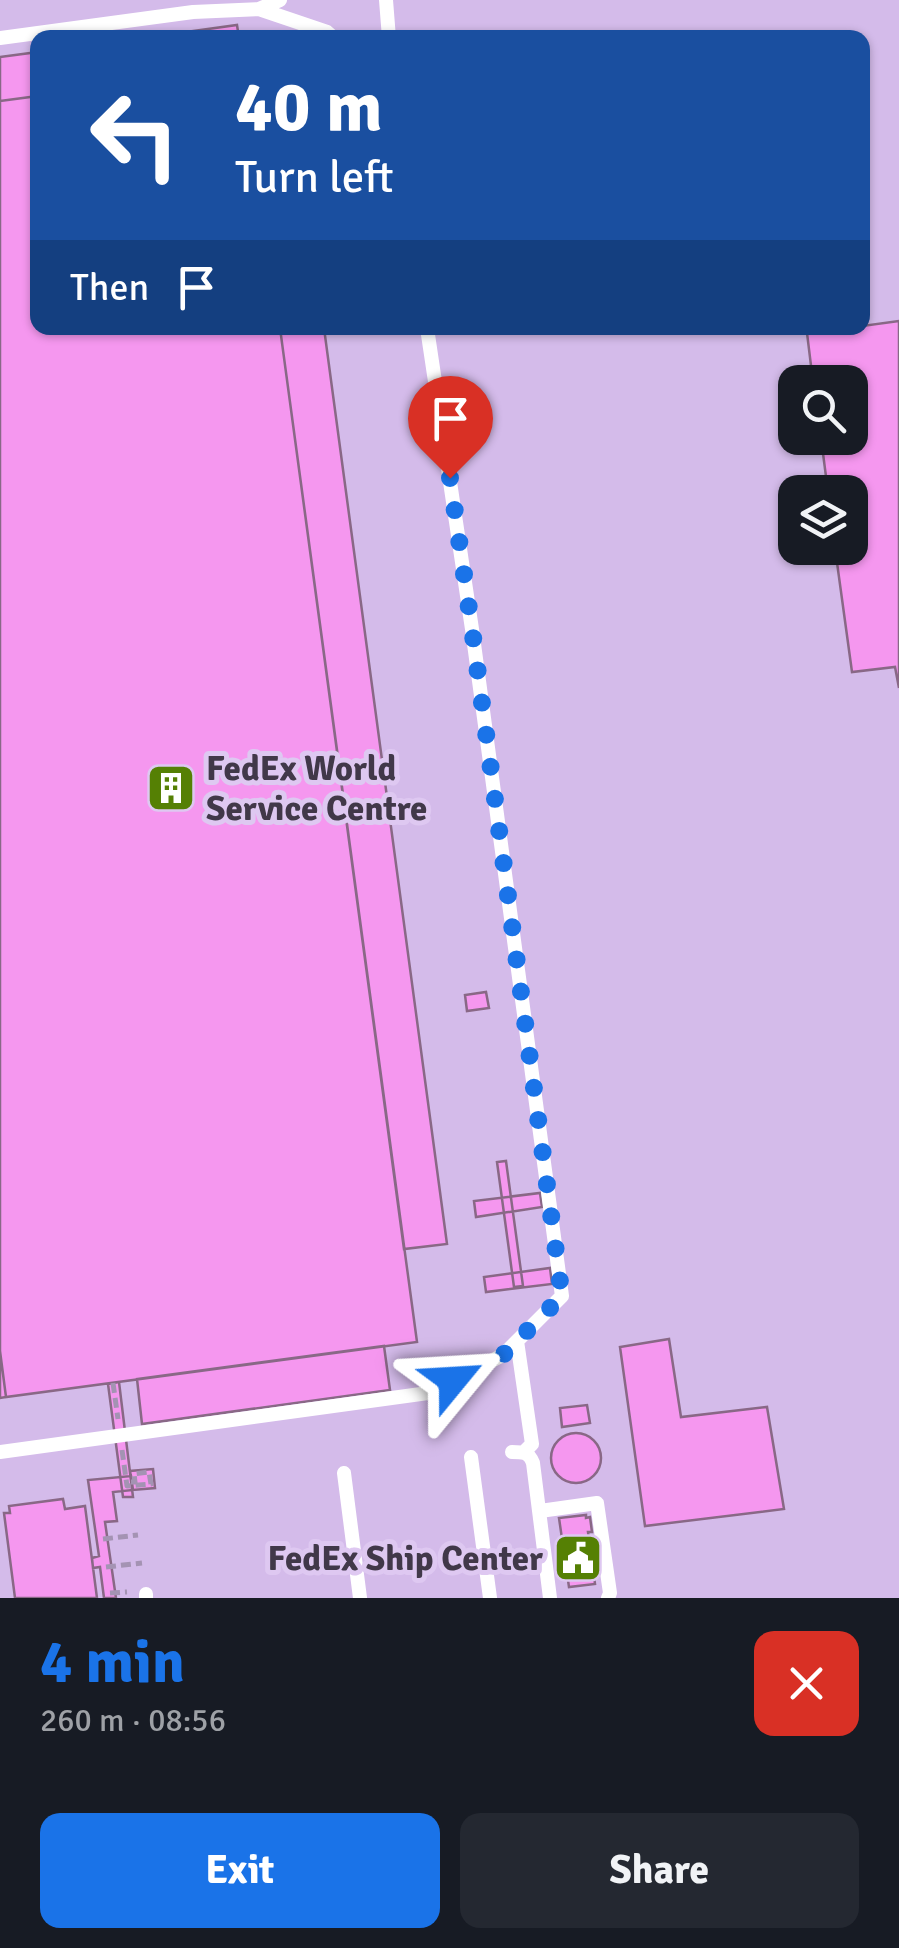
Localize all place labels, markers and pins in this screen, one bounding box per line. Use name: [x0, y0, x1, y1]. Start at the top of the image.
pin: [408, 376, 493, 479]
place label: FedEx World Service Centre: [206, 747, 427, 830]
building icon: FedEx World Service Centre: [145, 762, 197, 814]
public building icon: FedEx Ship Center: [552, 1532, 604, 1584]
place label: FedEx Ship Center: [267, 1537, 543, 1580]

